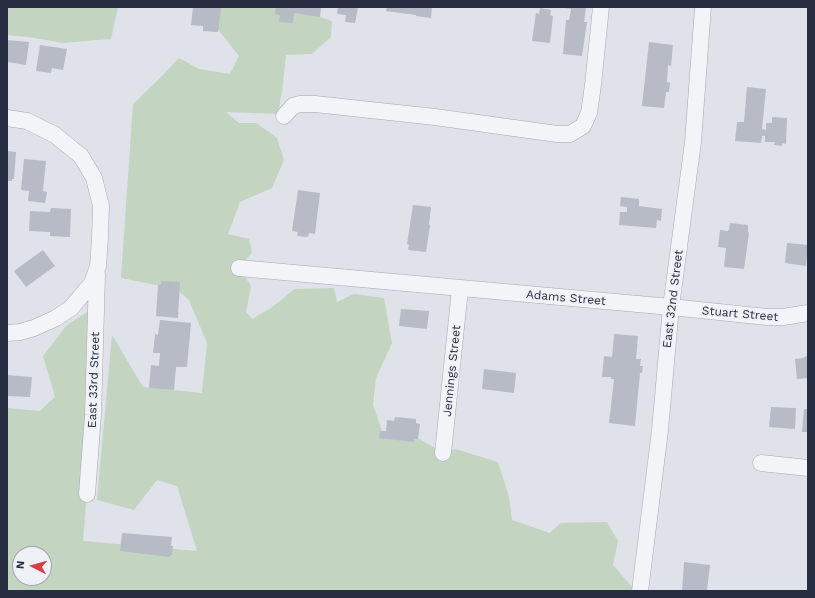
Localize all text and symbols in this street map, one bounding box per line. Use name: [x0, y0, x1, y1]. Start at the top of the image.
street label: East 32nd Street: [660, 249, 686, 349]
street label: Adams Street: [525, 287, 607, 309]
street label: Stuart Street: [701, 303, 779, 325]
street label: Jennings Street: [440, 324, 464, 418]
street label: East 33rd Street: [85, 332, 103, 428]
north arrow: [12, 546, 52, 586]
text: N: [14, 560, 27, 570]

